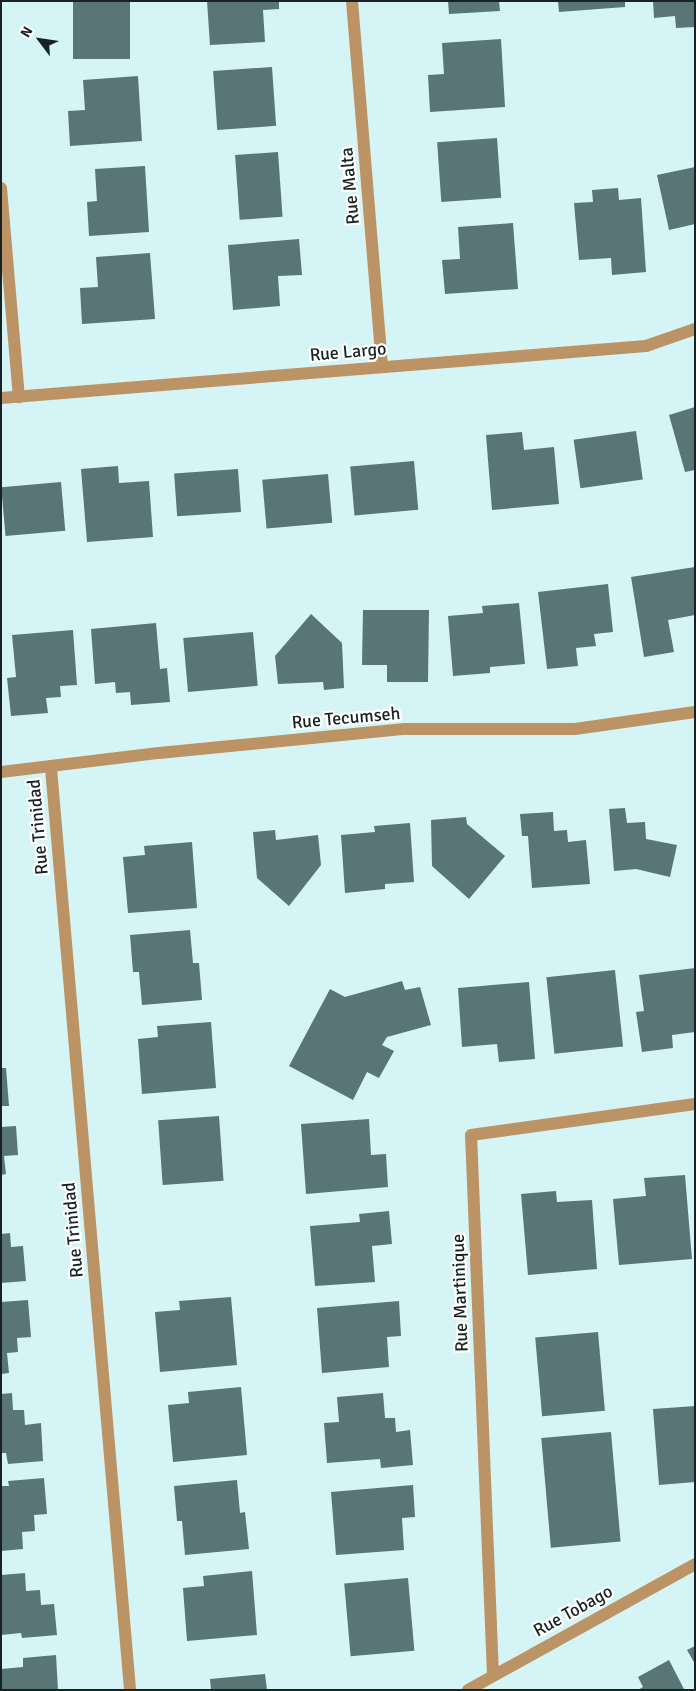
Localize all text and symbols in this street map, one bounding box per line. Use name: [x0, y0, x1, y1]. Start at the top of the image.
north arrow: [15, 15, 65, 65]
text: N: [17, 23, 37, 41]
street label: Rue Malta: [336, 147, 364, 225]
street label: Rue Largo: [309, 338, 387, 366]
street label: Rue Tecumseh: [291, 702, 401, 734]
street label: Rue Trinidad: [23, 778, 53, 876]
street label: Rue Trinidad: [58, 1181, 88, 1279]
street label: Rue Martinique: [447, 1234, 473, 1352]
street label: Rue Tobago: [530, 1580, 616, 1642]

